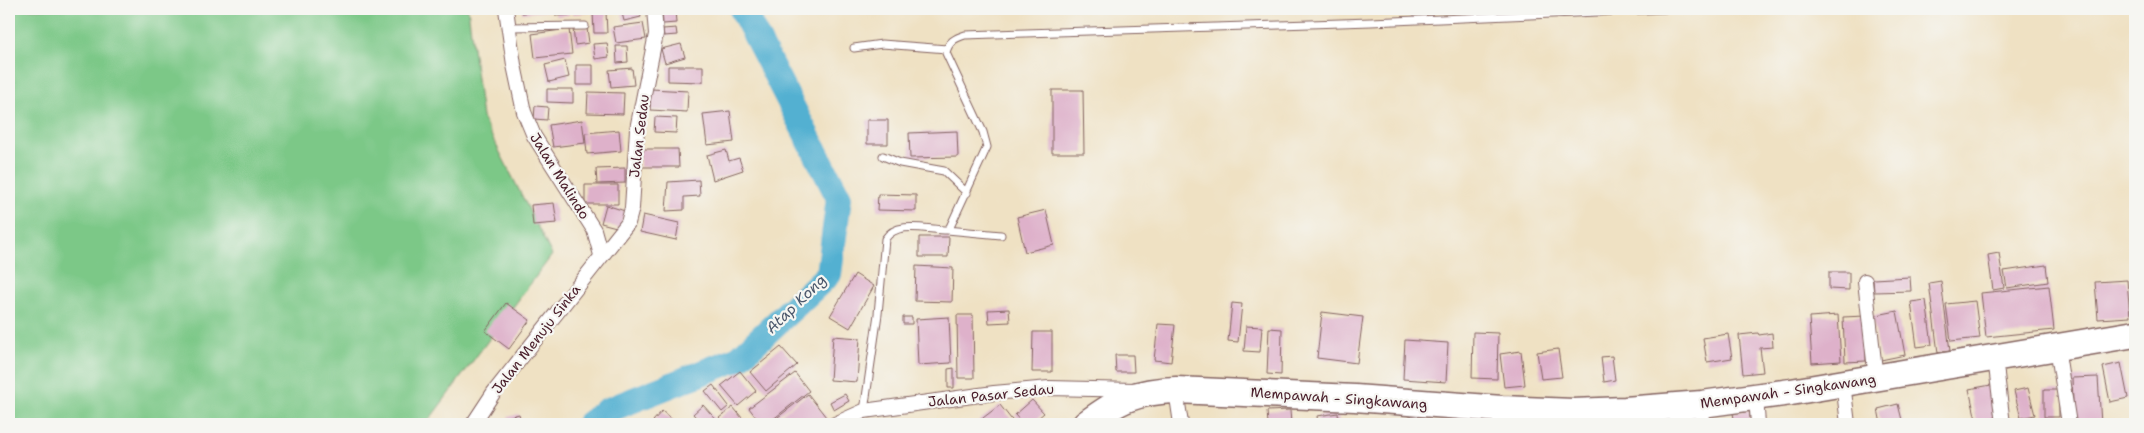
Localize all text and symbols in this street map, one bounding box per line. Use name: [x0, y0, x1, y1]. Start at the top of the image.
street label: Jalan Sedau: [625, 93, 653, 179]
street label: Jalan Malindo: [526, 129, 594, 223]
water label: Atap Kong: [761, 270, 831, 338]
street label: Jalan Menuju Sinka: [488, 281, 584, 397]
street label: Mempawah - Singkawang: [1699, 370, 1877, 412]
street label: Jalan Pasar Sedau: [927, 379, 1055, 411]
street label: Mempawah - Singkawang: [1250, 383, 1428, 413]

